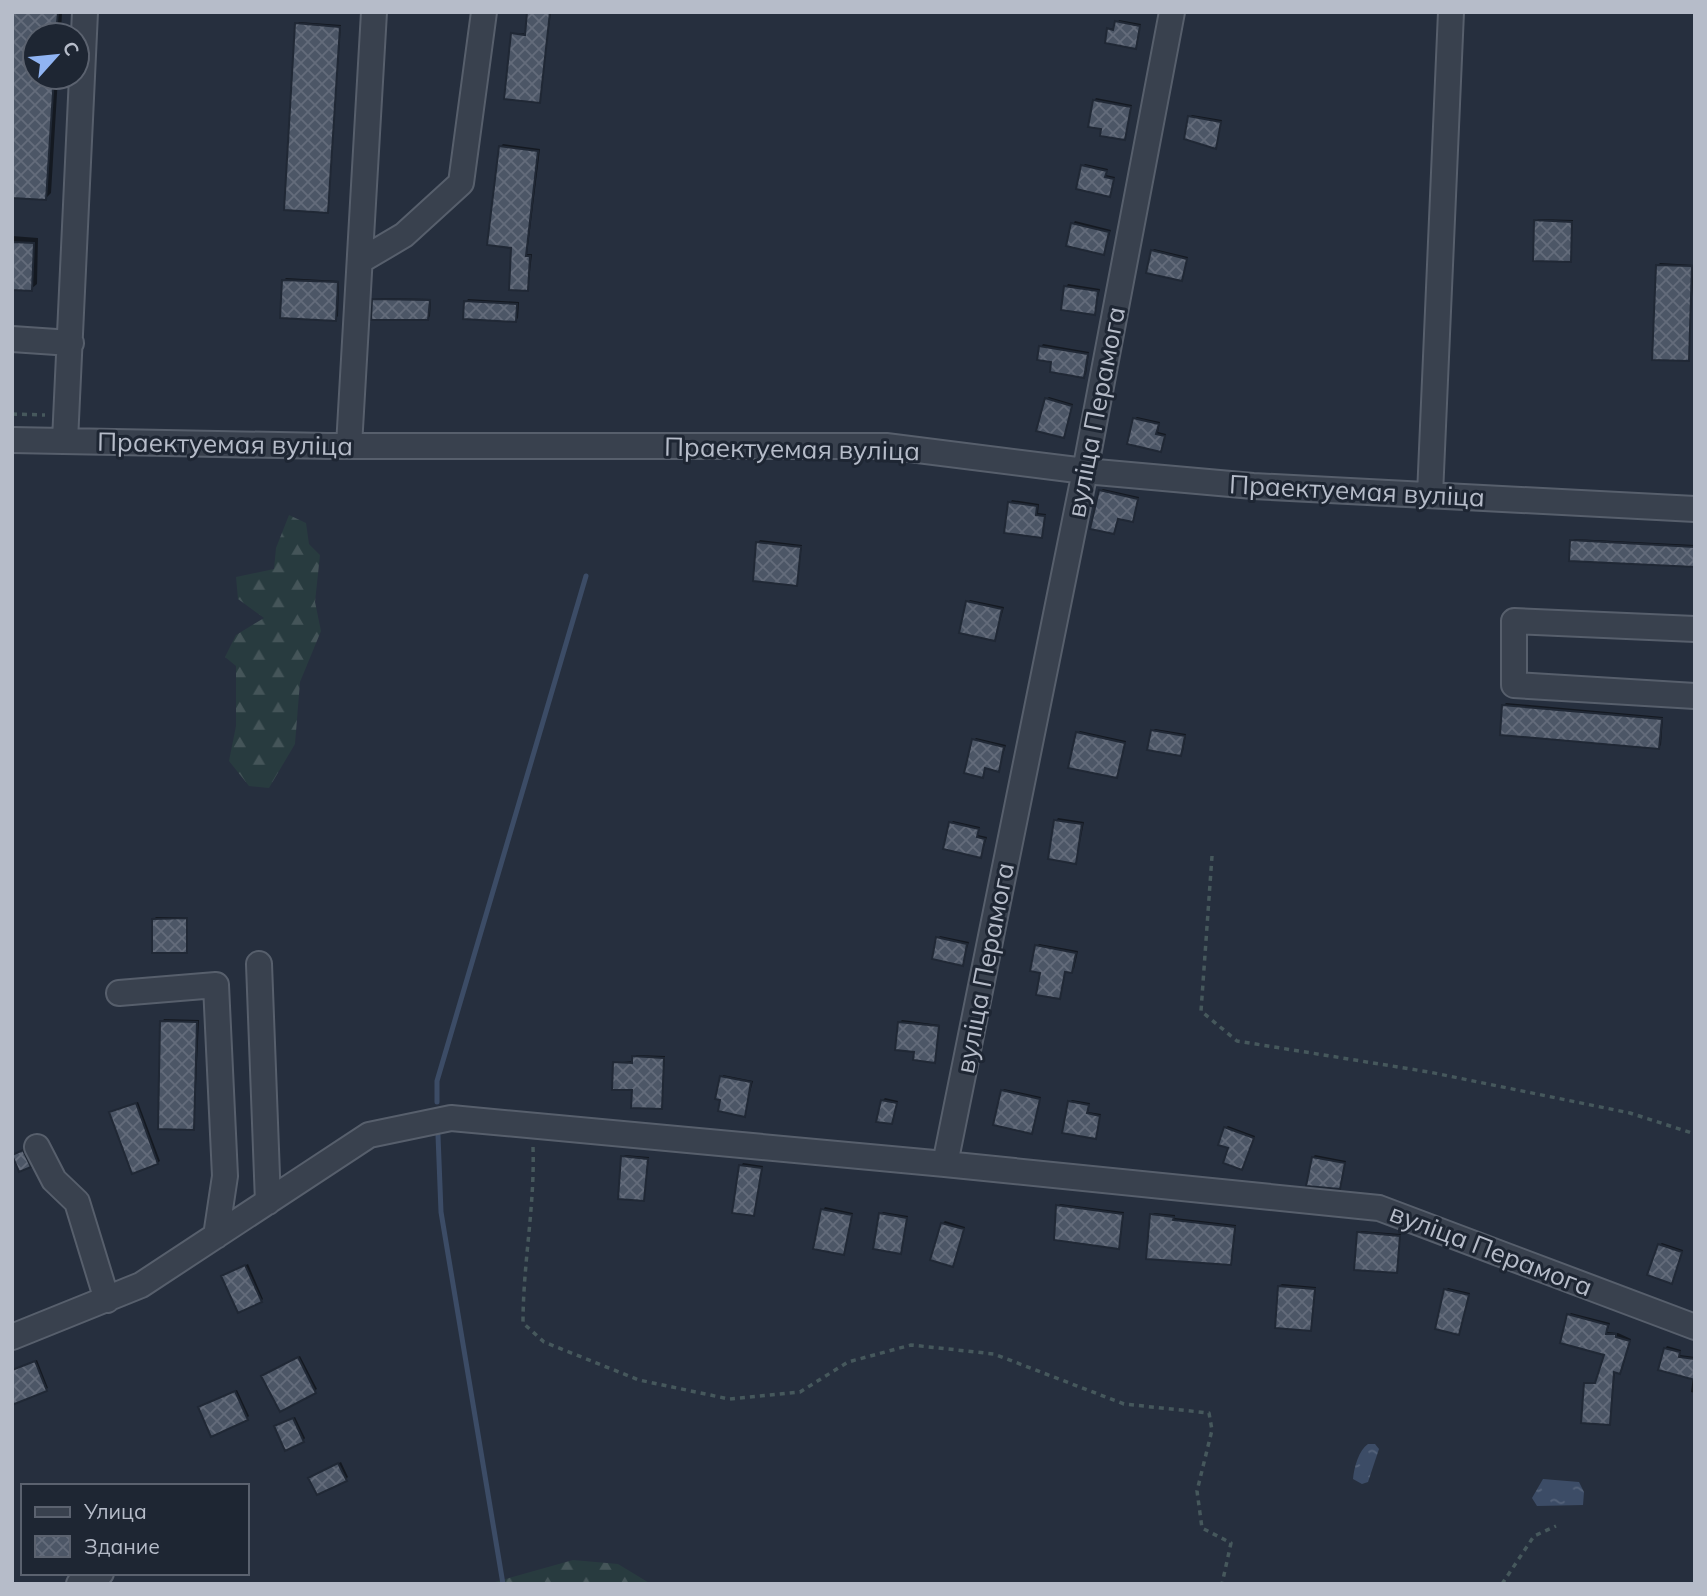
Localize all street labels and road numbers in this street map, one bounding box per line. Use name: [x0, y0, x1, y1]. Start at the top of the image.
street label: вуліца Перамога: [1059, 304, 1132, 520]
street label: Праектуемая вуліца: [97, 425, 353, 462]
street label: Праектуемая вуліца: [664, 430, 920, 467]
street label: Праектуемая вуліца: [1228, 467, 1486, 514]
street label: вуліца Перамога: [948, 860, 1021, 1076]
street label: вуліца Перамога: [1385, 1196, 1597, 1303]

